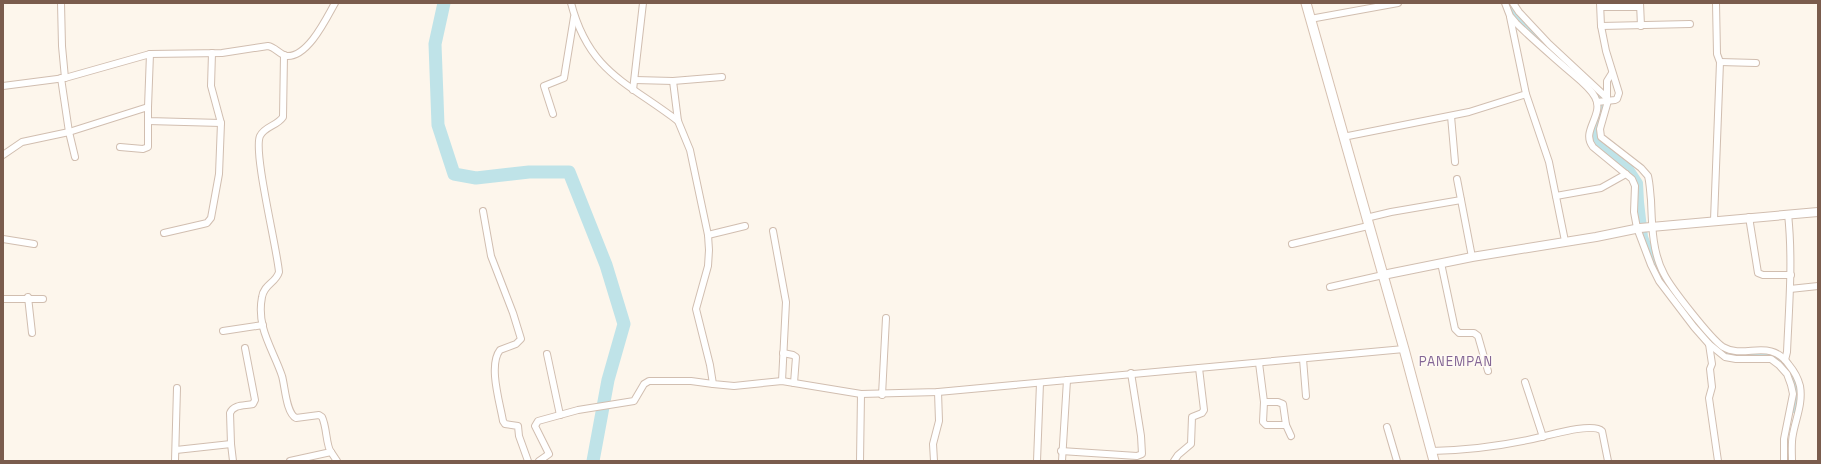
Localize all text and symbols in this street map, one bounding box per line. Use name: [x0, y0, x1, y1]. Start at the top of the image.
district label: PANEMPAN: [1419, 353, 1493, 370]

